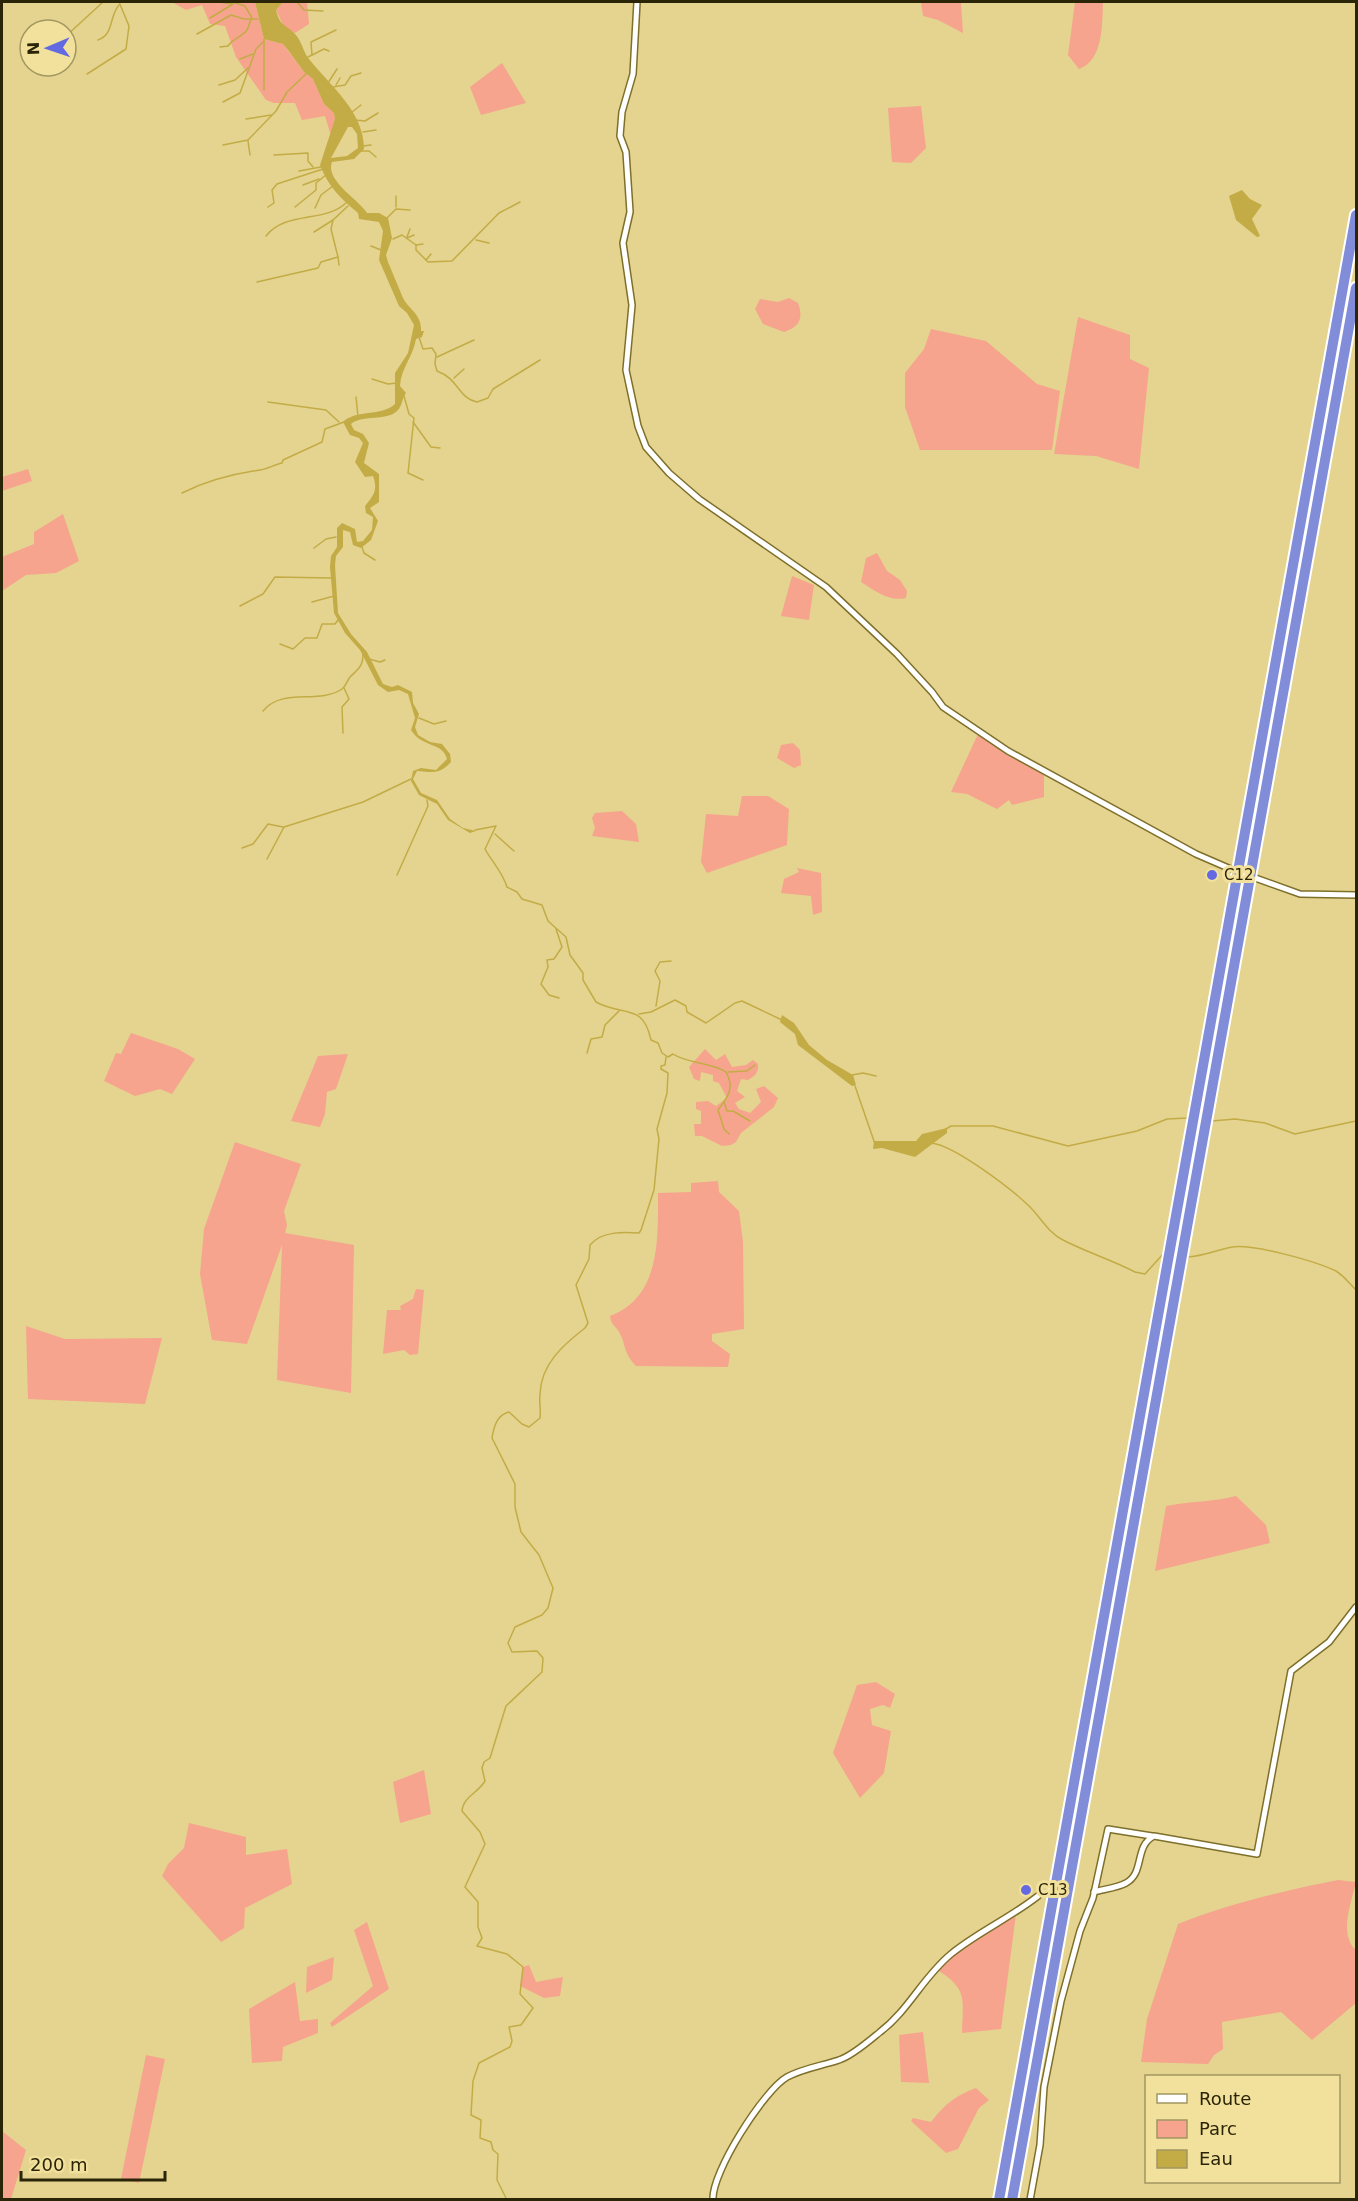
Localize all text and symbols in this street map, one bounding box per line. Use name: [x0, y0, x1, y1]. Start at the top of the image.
north arrow: [18, 18, 78, 78]
text: N: [24, 41, 43, 56]
place label: C12: [1224, 866, 1254, 884]
marker: C12: [1205, 868, 1219, 882]
place label: C13: [1038, 1881, 1068, 1899]
marker: C13: [1019, 1883, 1033, 1897]
legend: [1145, 2075, 1340, 2183]
text: Route: [1199, 2088, 1251, 2109]
text: Parc: [1199, 2118, 1237, 2139]
scale bar: [21, 2144, 165, 2182]
text: Eau: [1199, 2148, 1233, 2169]
text: 200 m: [30, 2154, 88, 2175]

